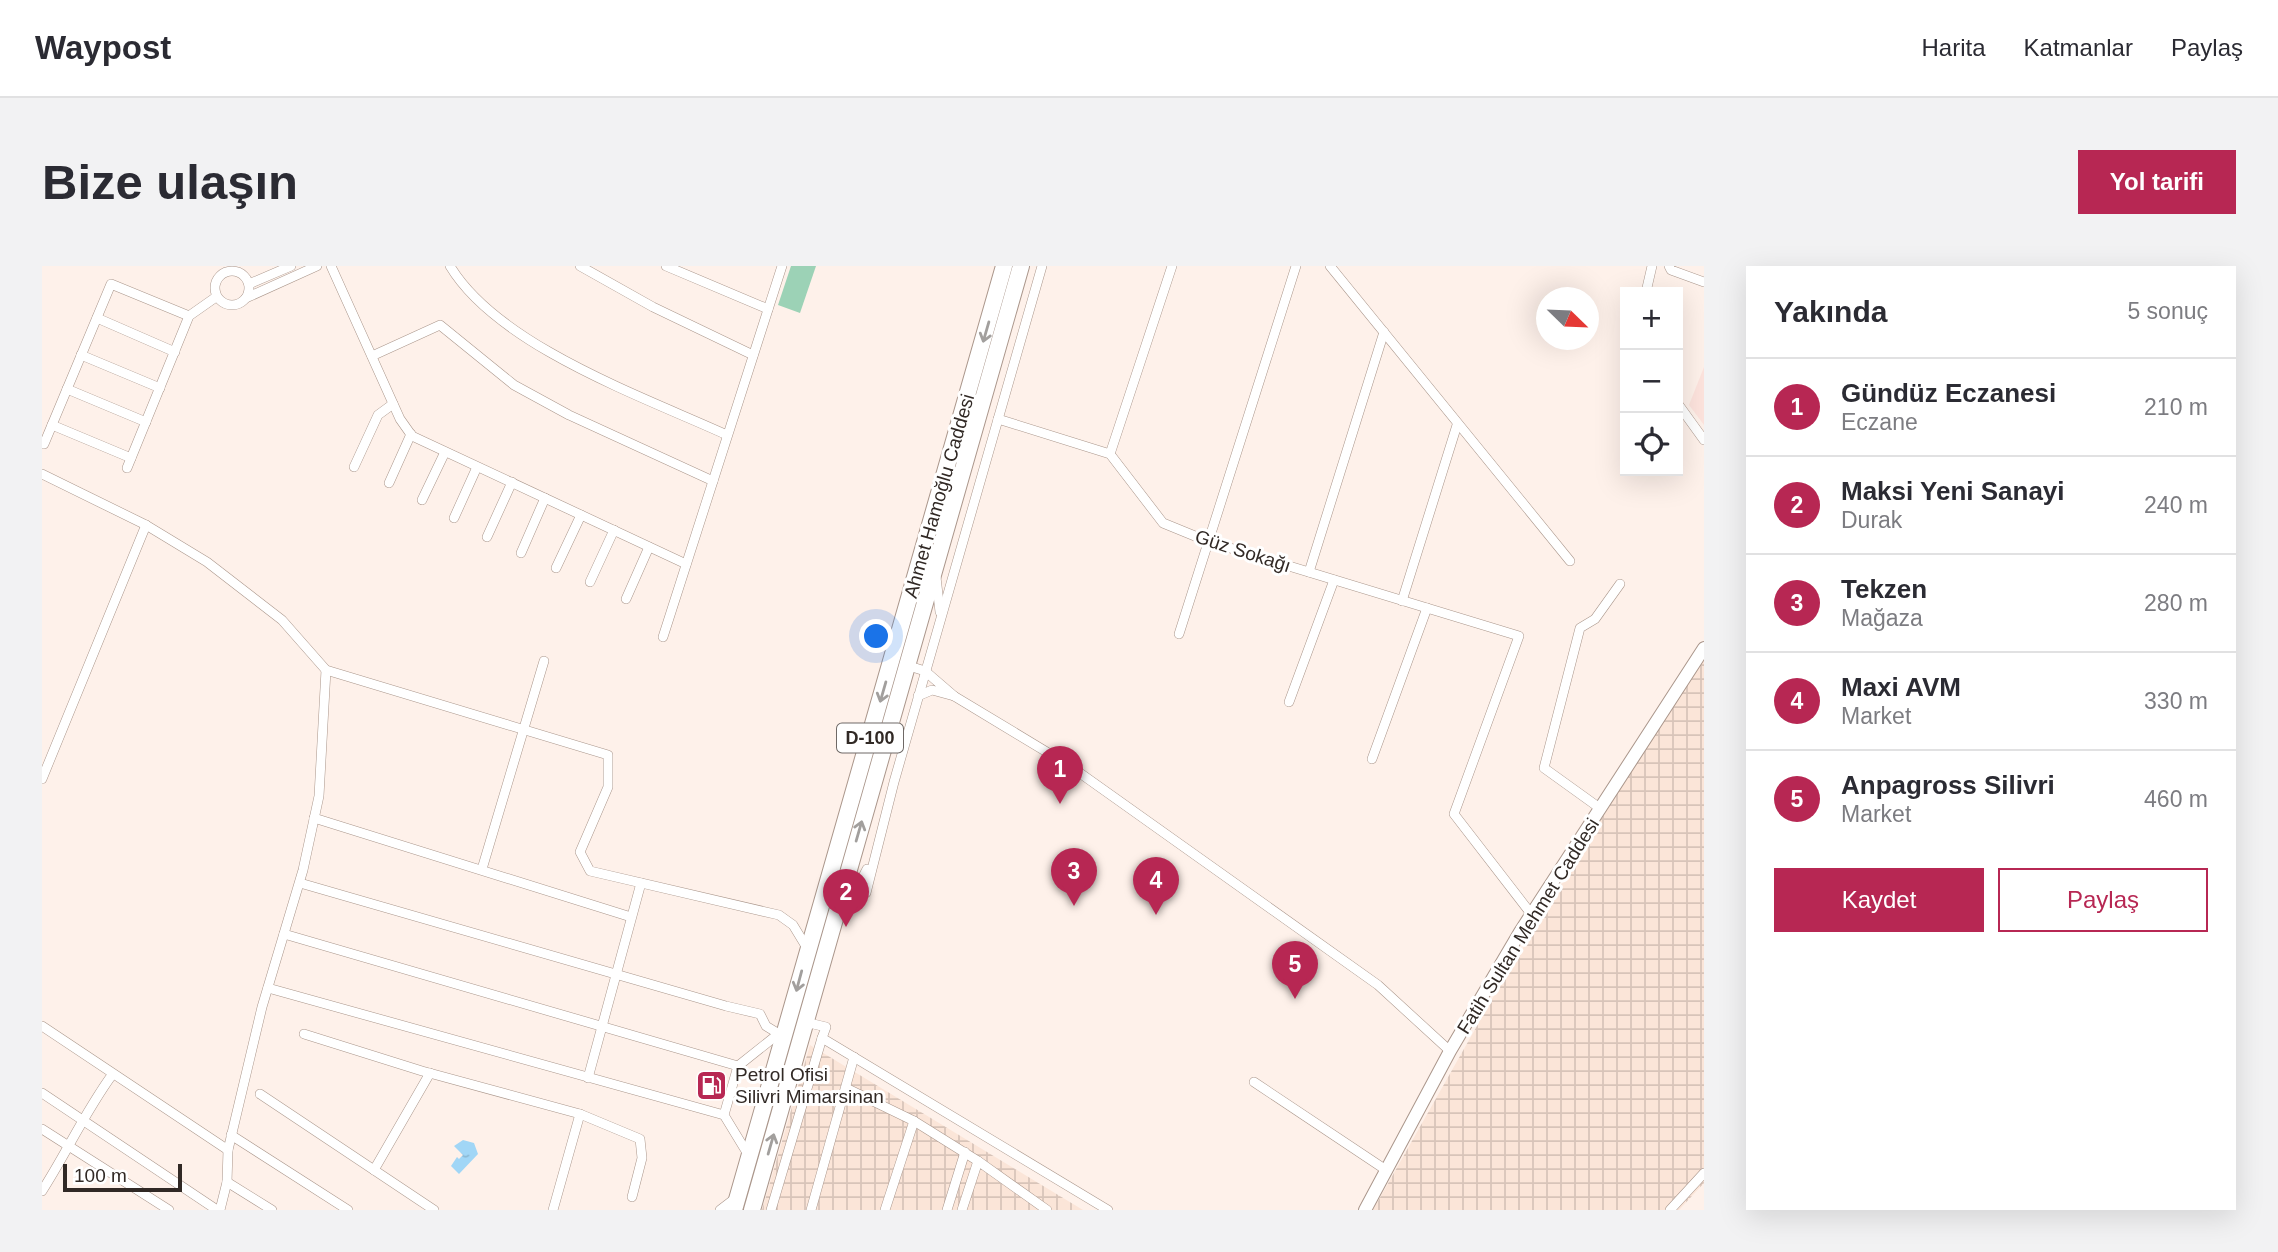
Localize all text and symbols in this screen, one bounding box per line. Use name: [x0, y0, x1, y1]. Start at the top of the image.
text: Waypost: [35, 29, 171, 66]
text: Harita: [1922, 34, 1986, 61]
text: Katmanlar: [2024, 34, 2133, 61]
text: Paylaş: [2171, 34, 2243, 61]
button: Yol tarifi: [2078, 150, 2236, 214]
text: Bize ulaşın: [42, 155, 298, 209]
north arrow: [1536, 287, 1599, 350]
map controls: [1620, 287, 1683, 476]
button: +: [1620, 287, 1683, 350]
text: Yakında: [1774, 295, 1887, 328]
text: 5 sonuç: [2127, 298, 2208, 324]
one-way arrow: [978, 320, 991, 342]
button: −: [1620, 350, 1683, 413]
text: Gündüz Eczanesi: [1841, 378, 2056, 408]
street label: Ahmet Hamoğlu Caddesi: [900, 392, 978, 600]
text: 1: [1791, 394, 1803, 420]
text: 210 m: [2144, 394, 2208, 420]
text: Eczane: [1841, 409, 1918, 435]
button: locate: [1620, 413, 1683, 476]
text: Maksi Yeni Sanayi: [1841, 476, 2065, 506]
text: 2: [1791, 492, 1803, 518]
text: 240 m: [2144, 492, 2208, 518]
text: Durak: [1841, 507, 1902, 533]
street label: Güz Sokağı: [1193, 526, 1293, 576]
text: Tekzen: [1841, 574, 1927, 604]
text: 3: [1791, 590, 1803, 616]
text: 280 m: [2144, 590, 2208, 616]
text: Mağaza: [1841, 605, 1923, 631]
your location: [859, 619, 893, 653]
text: Maxi AVM: [1841, 672, 1961, 702]
one-way arrow: [876, 681, 889, 703]
text: 4: [1791, 688, 1803, 714]
text: 330 m: [2144, 688, 2208, 714]
text: Market: [1841, 703, 1911, 729]
road number: D-100: [837, 724, 903, 752]
pin: 1: [1037, 746, 1083, 804]
text: Anpagross Silivri: [1841, 770, 2055, 800]
text: 5: [1791, 786, 1803, 812]
text: 460 m: [2144, 786, 2208, 812]
text: Market: [1841, 801, 1911, 827]
street label: Fatih Sultan Mehmet Caddesi: [1453, 814, 1603, 1038]
one-way arrow: [854, 820, 867, 842]
pin: 3: [1051, 848, 1097, 906]
pin: 4: [1133, 857, 1179, 915]
button: Kaydet: [1774, 868, 1984, 932]
button: Paylaş: [1998, 868, 2208, 932]
pin: 2: [823, 869, 869, 927]
pin: 5: [1272, 941, 1318, 999]
one-way arrow: [792, 969, 805, 992]
place label: Petrol Ofisi Silivri Mimarsinan: [735, 1064, 884, 1107]
fuel station icon: Petrol Ofisi Silivri Mimarsinan: [695, 1068, 729, 1102]
one-way arrow: [765, 1134, 778, 1156]
scale bar: [63, 1161, 182, 1193]
text: 100 m: [74, 1165, 127, 1186]

